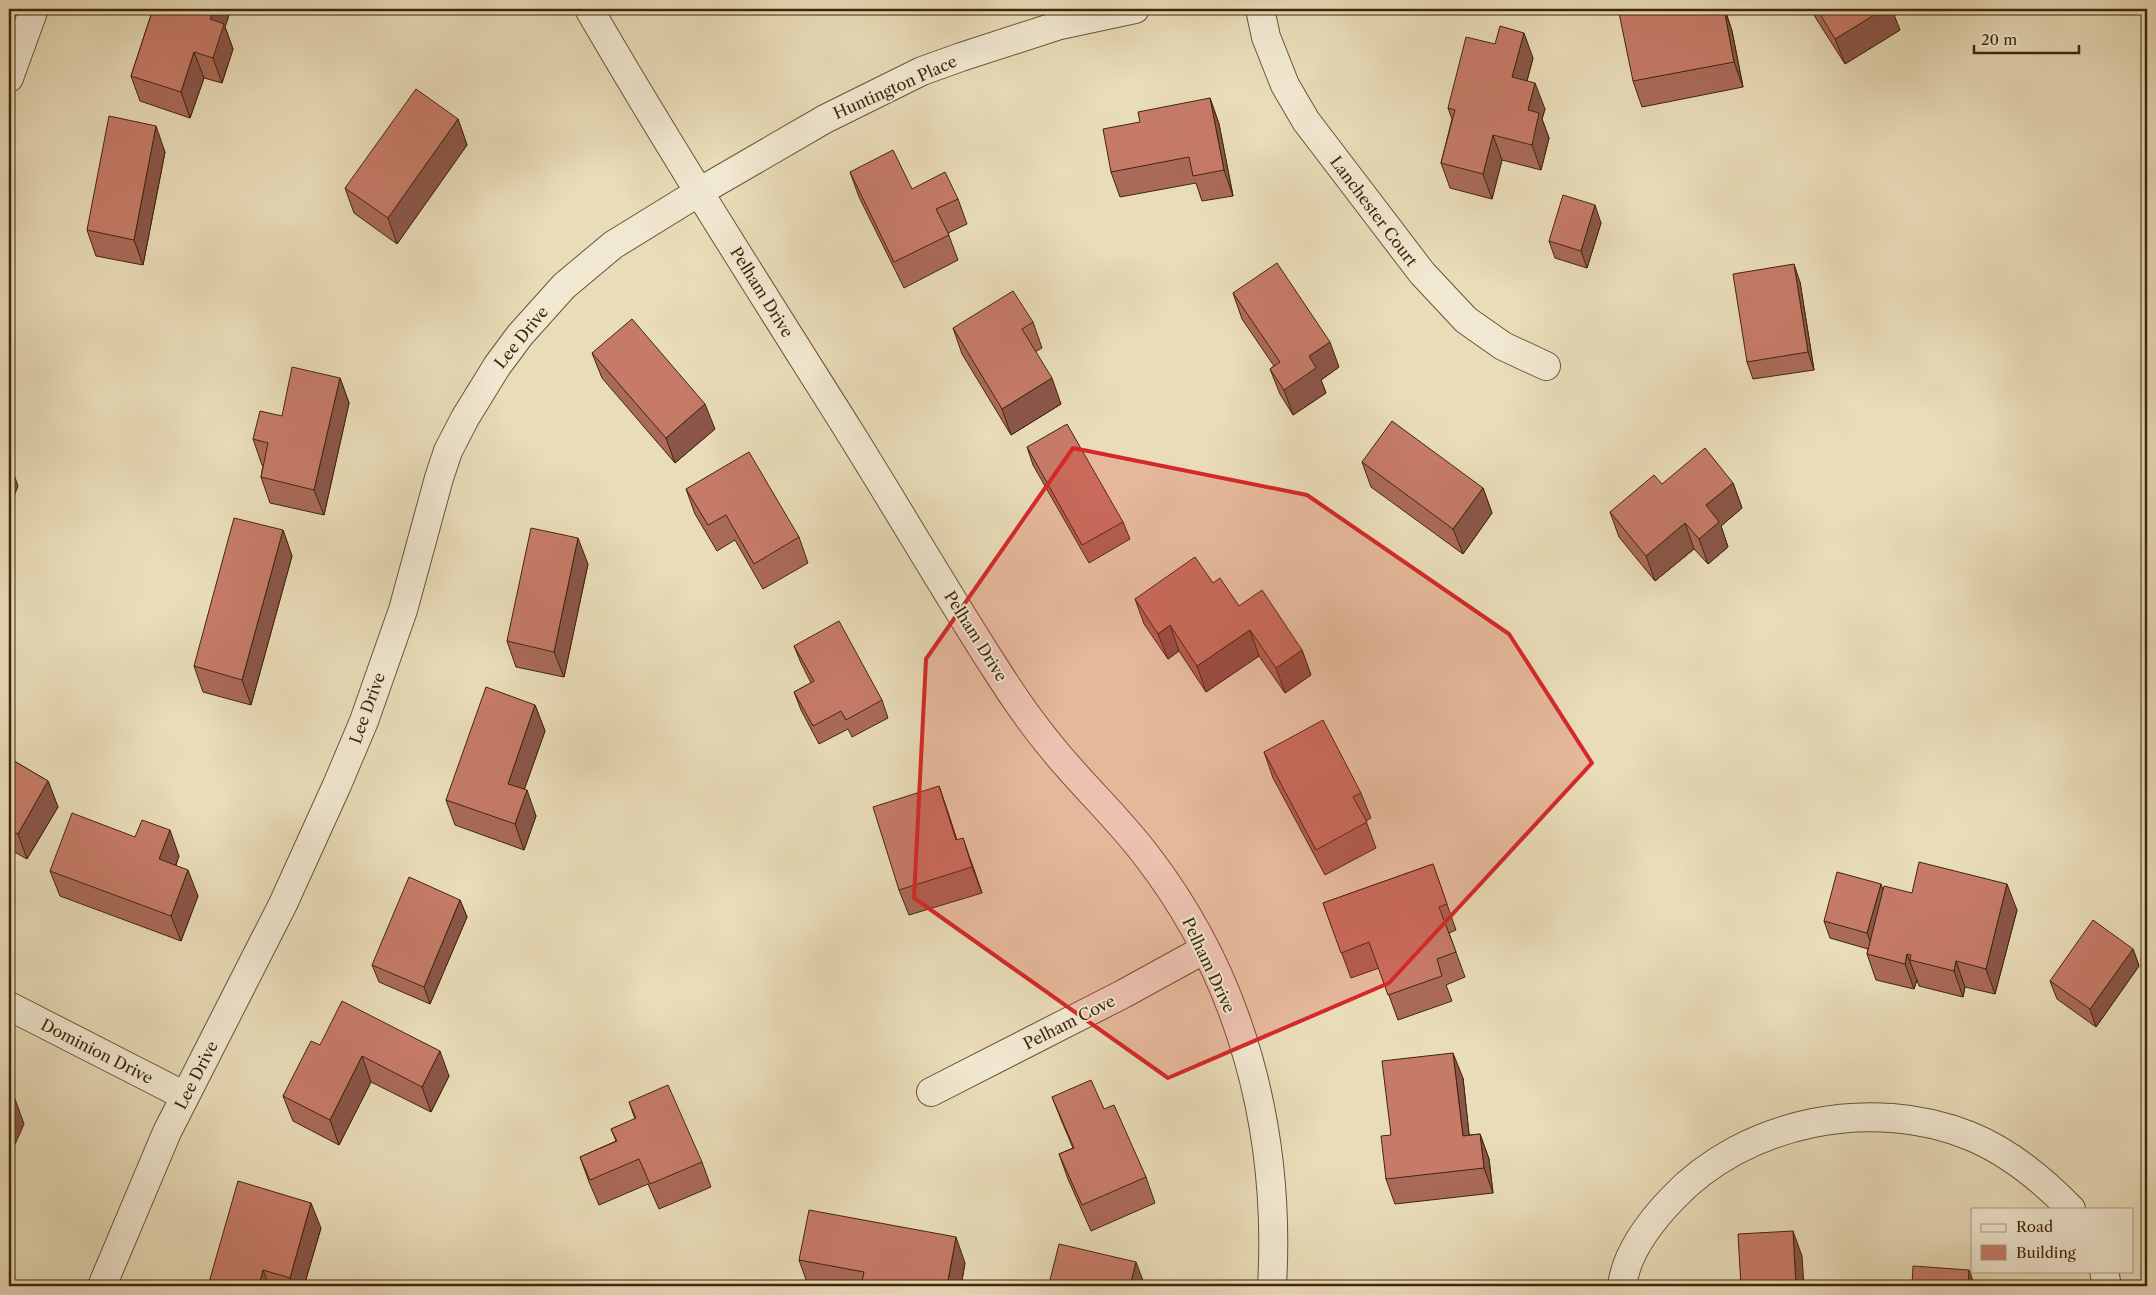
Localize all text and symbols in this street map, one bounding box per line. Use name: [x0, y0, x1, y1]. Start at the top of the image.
scale bar: [1974, 22, 2078, 54]
text: 20 m: [1981, 30, 2017, 49]
street label: Huntington Place: [830, 51, 960, 123]
street label: Lanchester Court: [1326, 152, 1422, 270]
street label: Pelham Drive: [726, 243, 798, 341]
street label: Lee Drive: [490, 302, 552, 372]
street label: Pelham Drive: [940, 587, 1012, 685]
street label: Lee Drive: [345, 670, 389, 746]
street label: Pelham Drive: [1178, 914, 1240, 1016]
street label: Pelham Cove: [1020, 990, 1118, 1054]
street label: Dominion Drive: [38, 1014, 156, 1088]
street label: Lee Drive: [170, 1037, 222, 1113]
legend: [1971, 1208, 2134, 1272]
text: Road: [2016, 1217, 2053, 1236]
text: Building: [2016, 1243, 2076, 1262]

